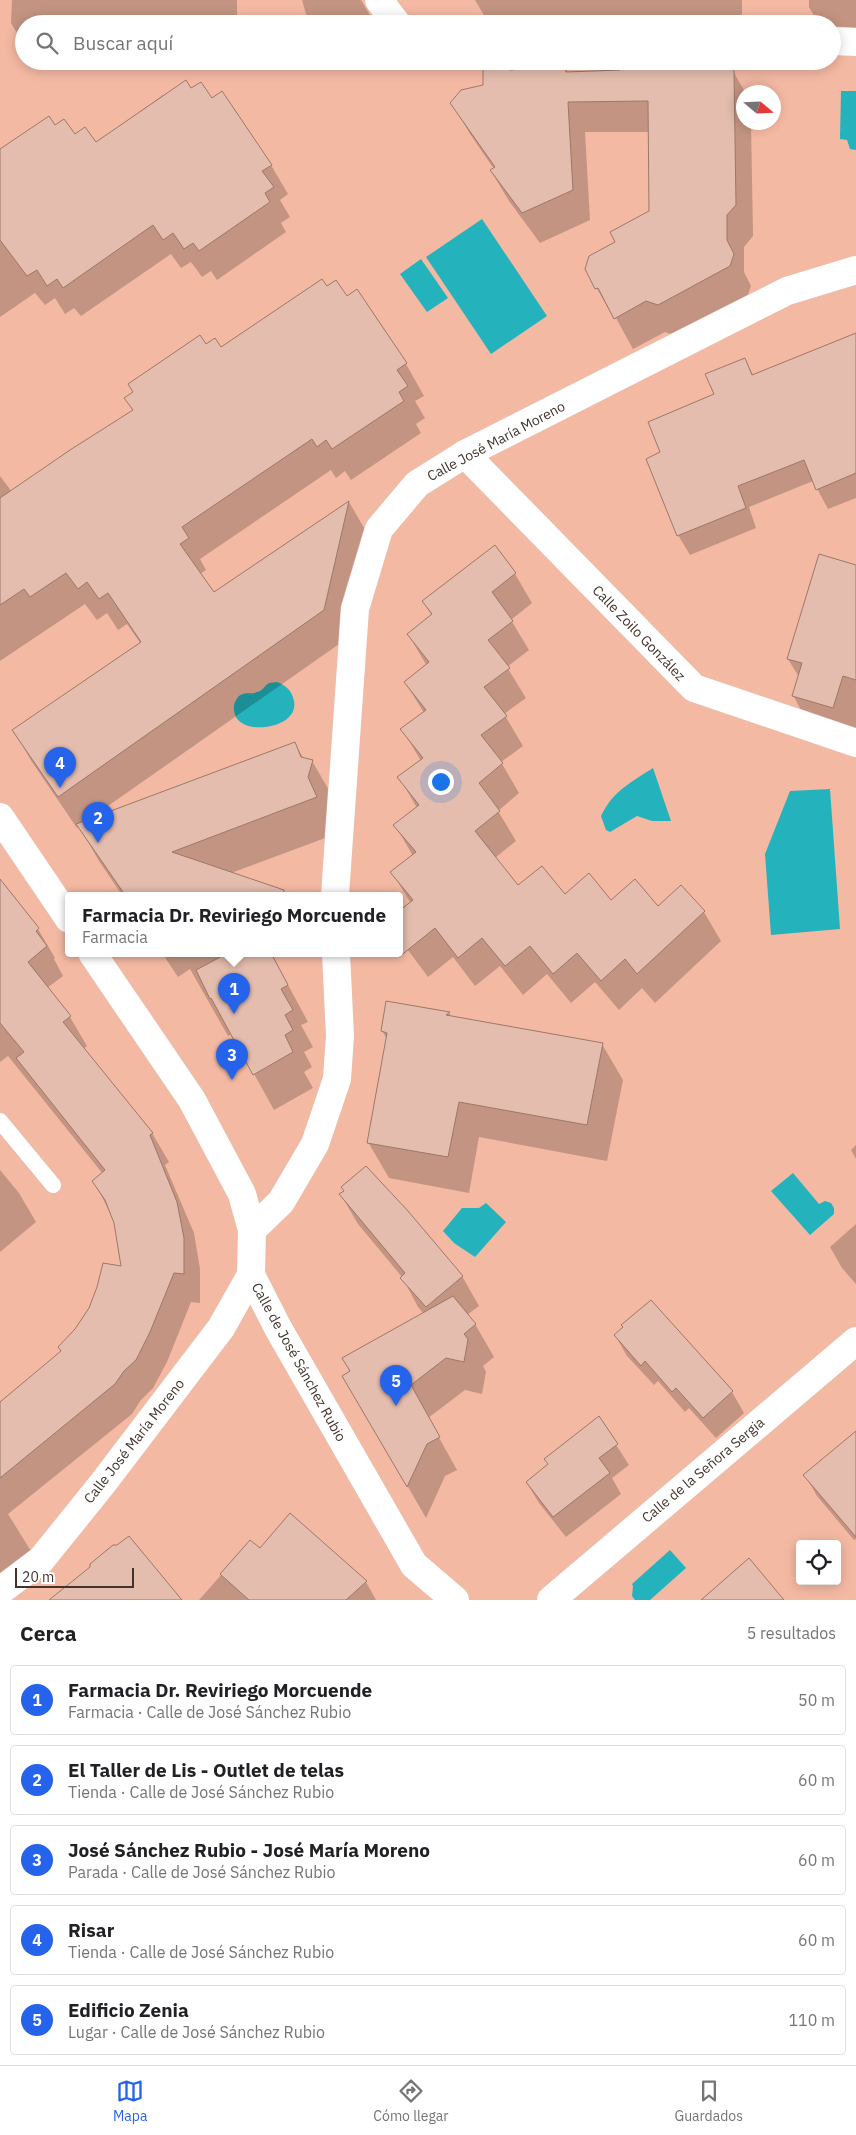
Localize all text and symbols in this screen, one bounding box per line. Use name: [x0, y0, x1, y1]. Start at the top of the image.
search box: [15, 15, 841, 70]
icon: search: [33, 29, 61, 57]
text: Buscar aquí: [73, 31, 173, 55]
north arrow: [736, 85, 781, 130]
street label: Calle José María Moreno: [424, 397, 568, 485]
street label: Calle Zoilo González: [589, 581, 690, 685]
pin: 4: [44, 747, 76, 788]
your location: [428, 769, 454, 795]
pin: 2: [82, 802, 114, 843]
popup: [65, 892, 403, 957]
text: Farmacia Dr. Reviriego Morcuende: [82, 903, 386, 927]
text: Farmacia: [82, 927, 148, 947]
pin: 1: [218, 973, 250, 1014]
pin: 3: [216, 1039, 248, 1080]
street label: Calle de José Sánchez Rubio: [248, 1279, 350, 1445]
pin: 5: [380, 1365, 412, 1406]
street label: Calle José María Moreno: [80, 1375, 188, 1507]
street label: Calle de la Señora Sergia: [638, 1413, 769, 1527]
map controls: [796, 1540, 841, 1585]
button: locate: [796, 1540, 841, 1585]
scale bar: [15, 1565, 134, 1588]
text: 20 m: [22, 1568, 54, 1586]
text: Cerca: [20, 1619, 77, 1647]
text: 5 resultados: [747, 1623, 836, 1643]
text: Farmacia Dr. Reviriego Morcuende: [68, 1678, 372, 1702]
text: 1: [32, 1690, 42, 1710]
text: 50 m: [798, 1690, 835, 1710]
text: Farmacia · Calle de José Sánchez Rubio: [68, 1702, 351, 1722]
text: El Taller de Lis - Outlet de telas: [68, 1758, 344, 1782]
text: 2: [32, 1770, 42, 1790]
text: 60 m: [798, 1770, 835, 1790]
text: Tienda · Calle de José Sánchez Rubio: [68, 1782, 334, 1802]
text: José Sánchez Rubio - José María Moreno: [68, 1838, 430, 1862]
text: 3: [32, 1850, 42, 1870]
text: 60 m: [798, 1850, 835, 1870]
text: Parada · Calle de José Sánchez Rubio: [68, 1862, 336, 1882]
text: Risar: [68, 1918, 114, 1942]
text: 4: [32, 1930, 42, 1950]
text: 60 m: [798, 1930, 835, 1950]
text: Tienda · Calle de José Sánchez Rubio: [68, 1942, 334, 1962]
text: Edificio Zenia: [68, 1998, 189, 2022]
text: 5: [32, 2010, 42, 2030]
text: 110 m: [788, 2010, 835, 2030]
text: Lugar · Calle de José Sánchez Rubio: [68, 2022, 325, 2042]
tab: Mapa: [113, 2077, 147, 2125]
tab: Cómo llegar: [373, 2077, 448, 2125]
tab: Guardados: [674, 2077, 743, 2125]

